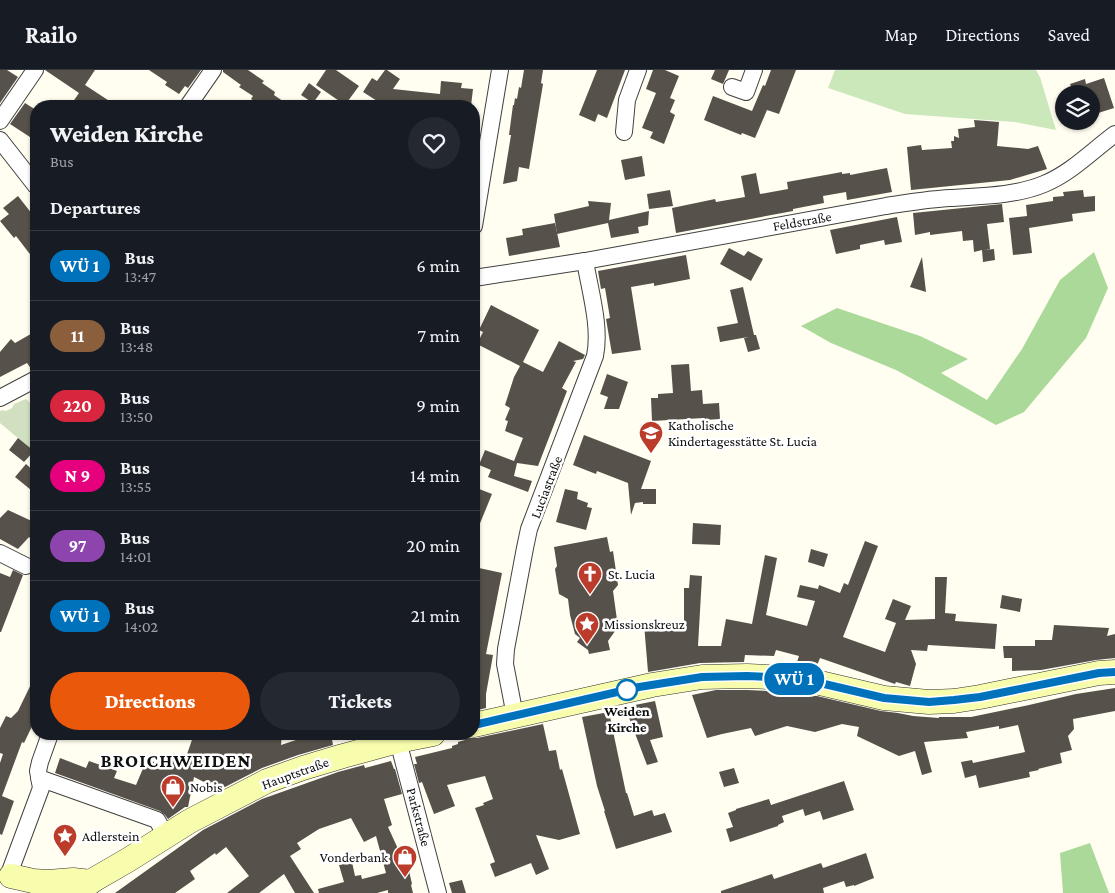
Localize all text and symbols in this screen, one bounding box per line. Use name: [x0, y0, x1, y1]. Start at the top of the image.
text: Railo: [25, 21, 77, 48]
text: Map: [885, 25, 917, 45]
text: Directions: [945, 25, 1020, 45]
text: Saved: [1048, 25, 1090, 45]
map controls: [1055, 85, 1100, 130]
button: layers: [1055, 85, 1100, 130]
button: heart: [408, 117, 460, 169]
text: Weiden Kirche: [50, 120, 203, 147]
text: Bus: [50, 153, 74, 170]
text: Departures: [50, 197, 141, 218]
street label: Feldstraße: [772, 208, 832, 234]
text: Bus: [125, 247, 154, 268]
text: 6 min: [416, 255, 460, 276]
text: WÜ 1: [60, 256, 100, 276]
text: 13:47: [125, 268, 156, 285]
text: Bus: [120, 317, 150, 338]
text: 7 min: [417, 325, 460, 346]
text: 11: [71, 326, 84, 346]
text: 13:48: [120, 338, 153, 355]
text: Bus: [120, 387, 150, 408]
text: 9 min: [416, 395, 460, 416]
text: 220: [63, 396, 92, 416]
text: 13:50: [120, 408, 153, 425]
place label: Katholische Kindertagesstätte St. Lucia: [668, 417, 817, 449]
school or university icon: Katholische Kindertagesstätte St. Lucia: [638, 420, 664, 454]
street label: Luciastraße: [527, 454, 565, 520]
text: Bus: [120, 457, 150, 478]
text: 14 min: [410, 465, 460, 486]
text: N 9: [65, 466, 90, 486]
text: 13:55: [120, 478, 152, 495]
text: Bus: [120, 527, 150, 548]
text: 20 min: [406, 535, 460, 556]
text: 97: [68, 536, 87, 556]
text: 14:01: [120, 548, 152, 565]
church icon: St. Lucia: [577, 561, 603, 595]
place label: St. Lucia: [608, 566, 656, 582]
text: Bus: [125, 597, 154, 618]
text: 21 min: [411, 605, 460, 626]
text: WÜ 1: [60, 606, 100, 626]
place icon: Missionskreuz: [574, 611, 600, 645]
place label: Missionskreuz: [604, 616, 685, 632]
text: 14:02: [125, 618, 158, 635]
line badge: WÜ 1: [759, 663, 829, 695]
text: WÜ 1: [774, 669, 814, 689]
button: Directions: [50, 672, 250, 730]
button: Tickets: [260, 672, 460, 730]
marker: Weiden Kirche: [616, 679, 638, 701]
place label: Weiden Kirche: [603, 703, 650, 735]
district label: BROICHWEIDEN: [101, 750, 251, 771]
street label: Hauptstraße: [259, 753, 331, 793]
shop icon: Nobis: [160, 774, 186, 808]
place label: Nobis: [190, 779, 222, 795]
street label: Parkstraße: [403, 786, 435, 848]
place icon: Adlerstein: [52, 823, 78, 857]
place label: Adlerstein: [82, 828, 140, 844]
shop icon: Vonderbank: [392, 844, 418, 878]
place label: Vonderbank: [320, 849, 388, 865]

